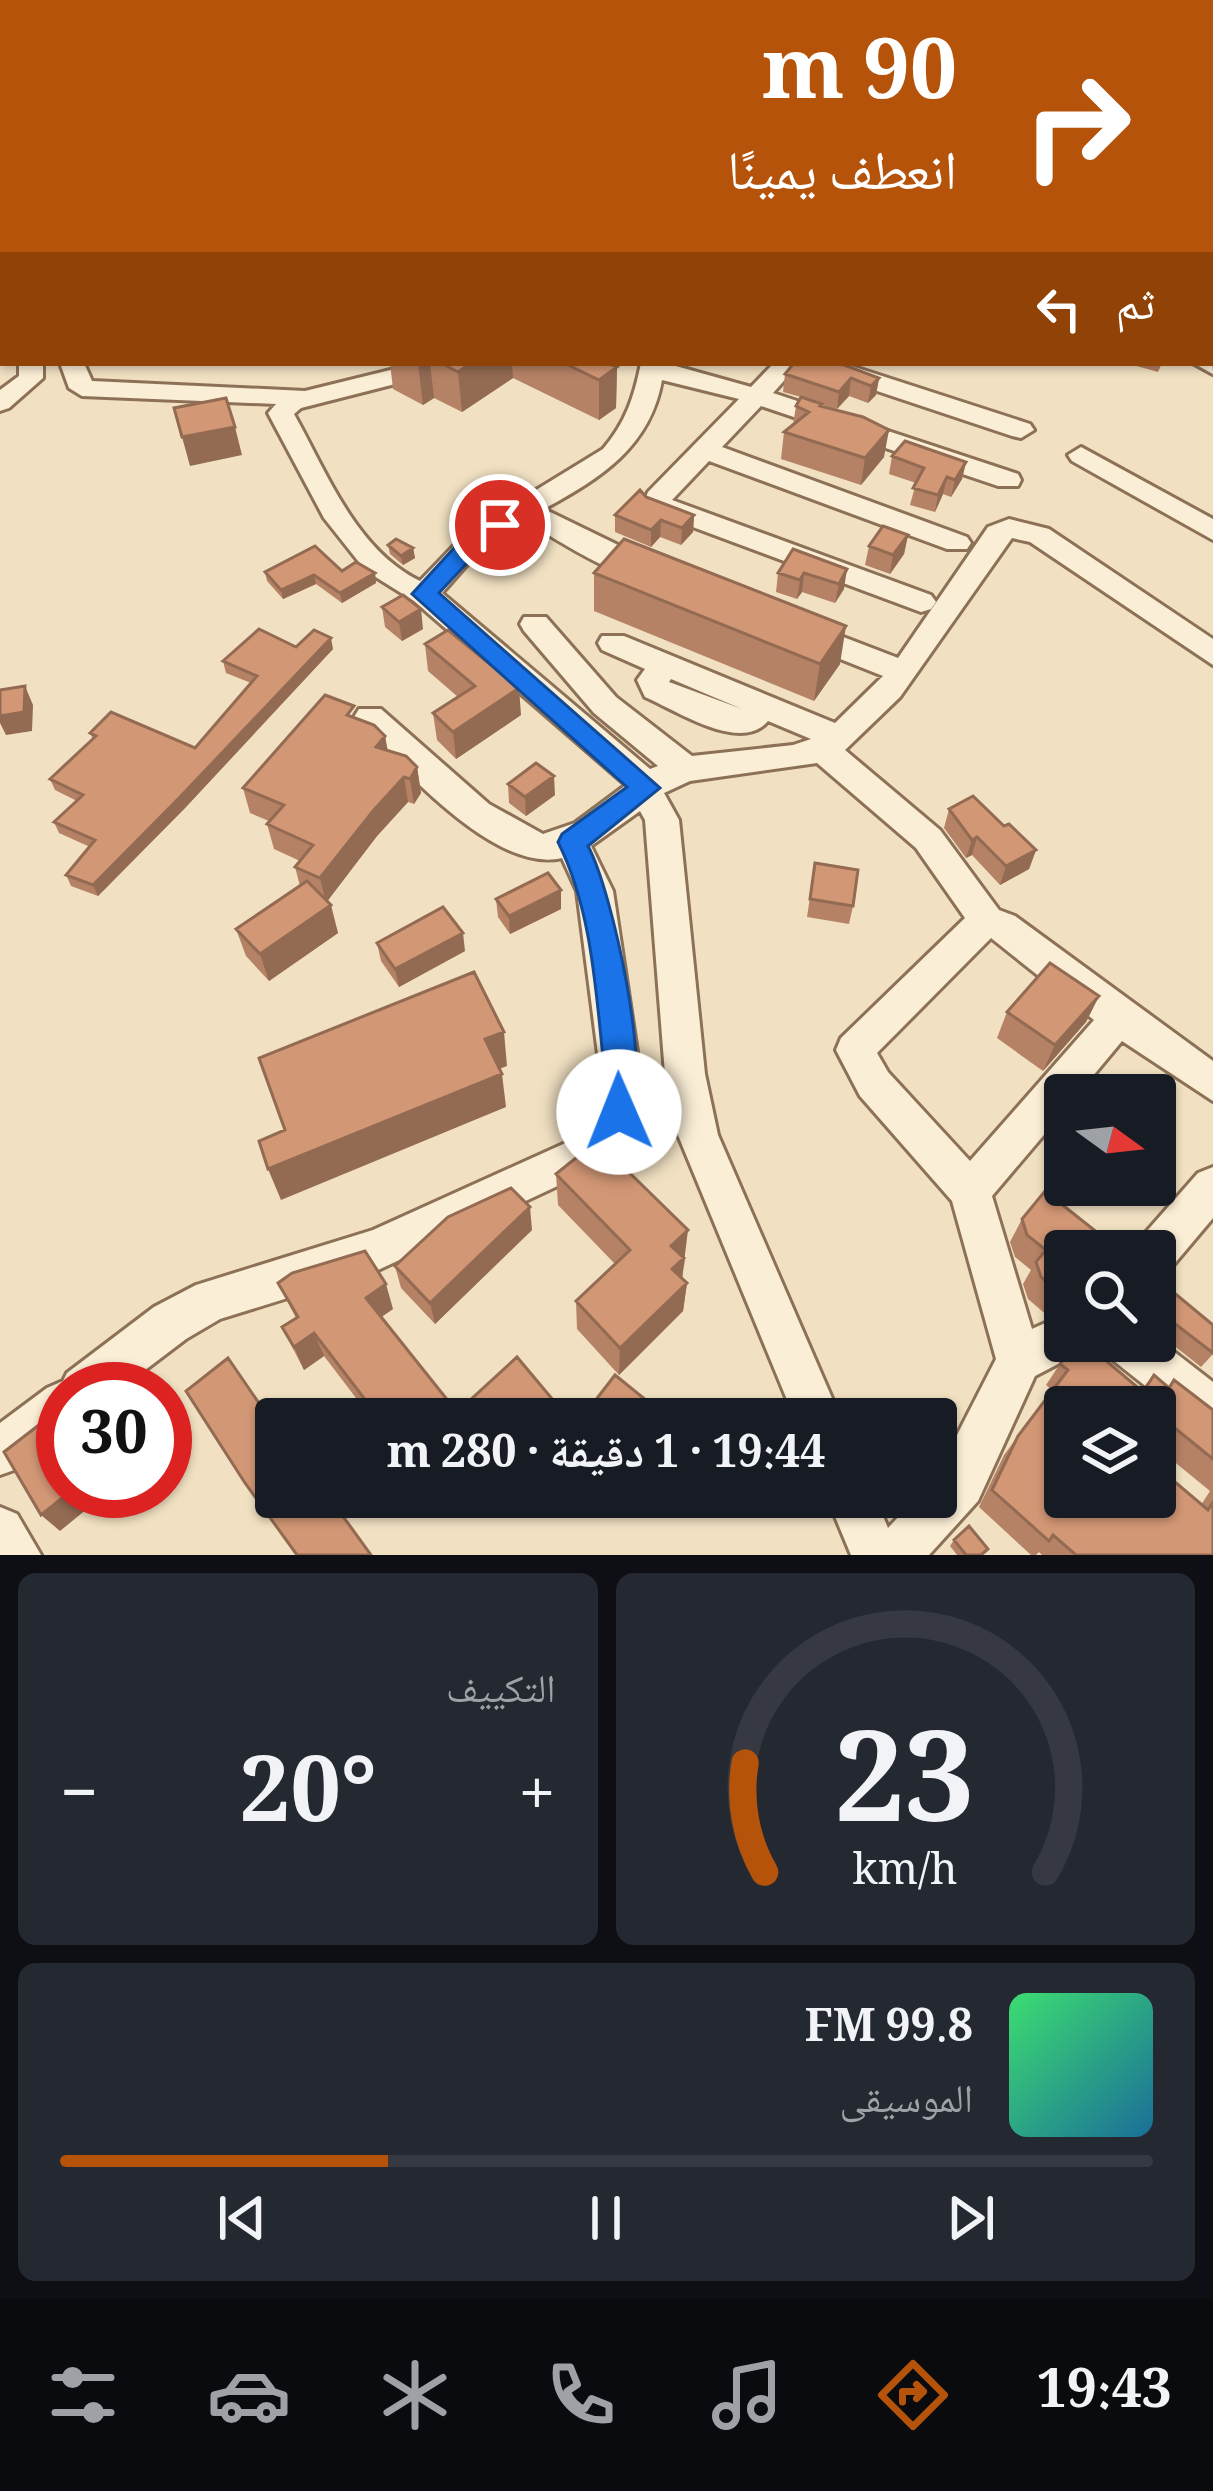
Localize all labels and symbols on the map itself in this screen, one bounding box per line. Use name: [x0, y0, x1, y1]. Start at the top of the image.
pin: [449, 474, 551, 576]
position arrow: [556, 1049, 682, 1175]
north arrow: [1044, 1074, 1176, 1206]
speed limit sign: 30: [36, 1362, 192, 1518]

